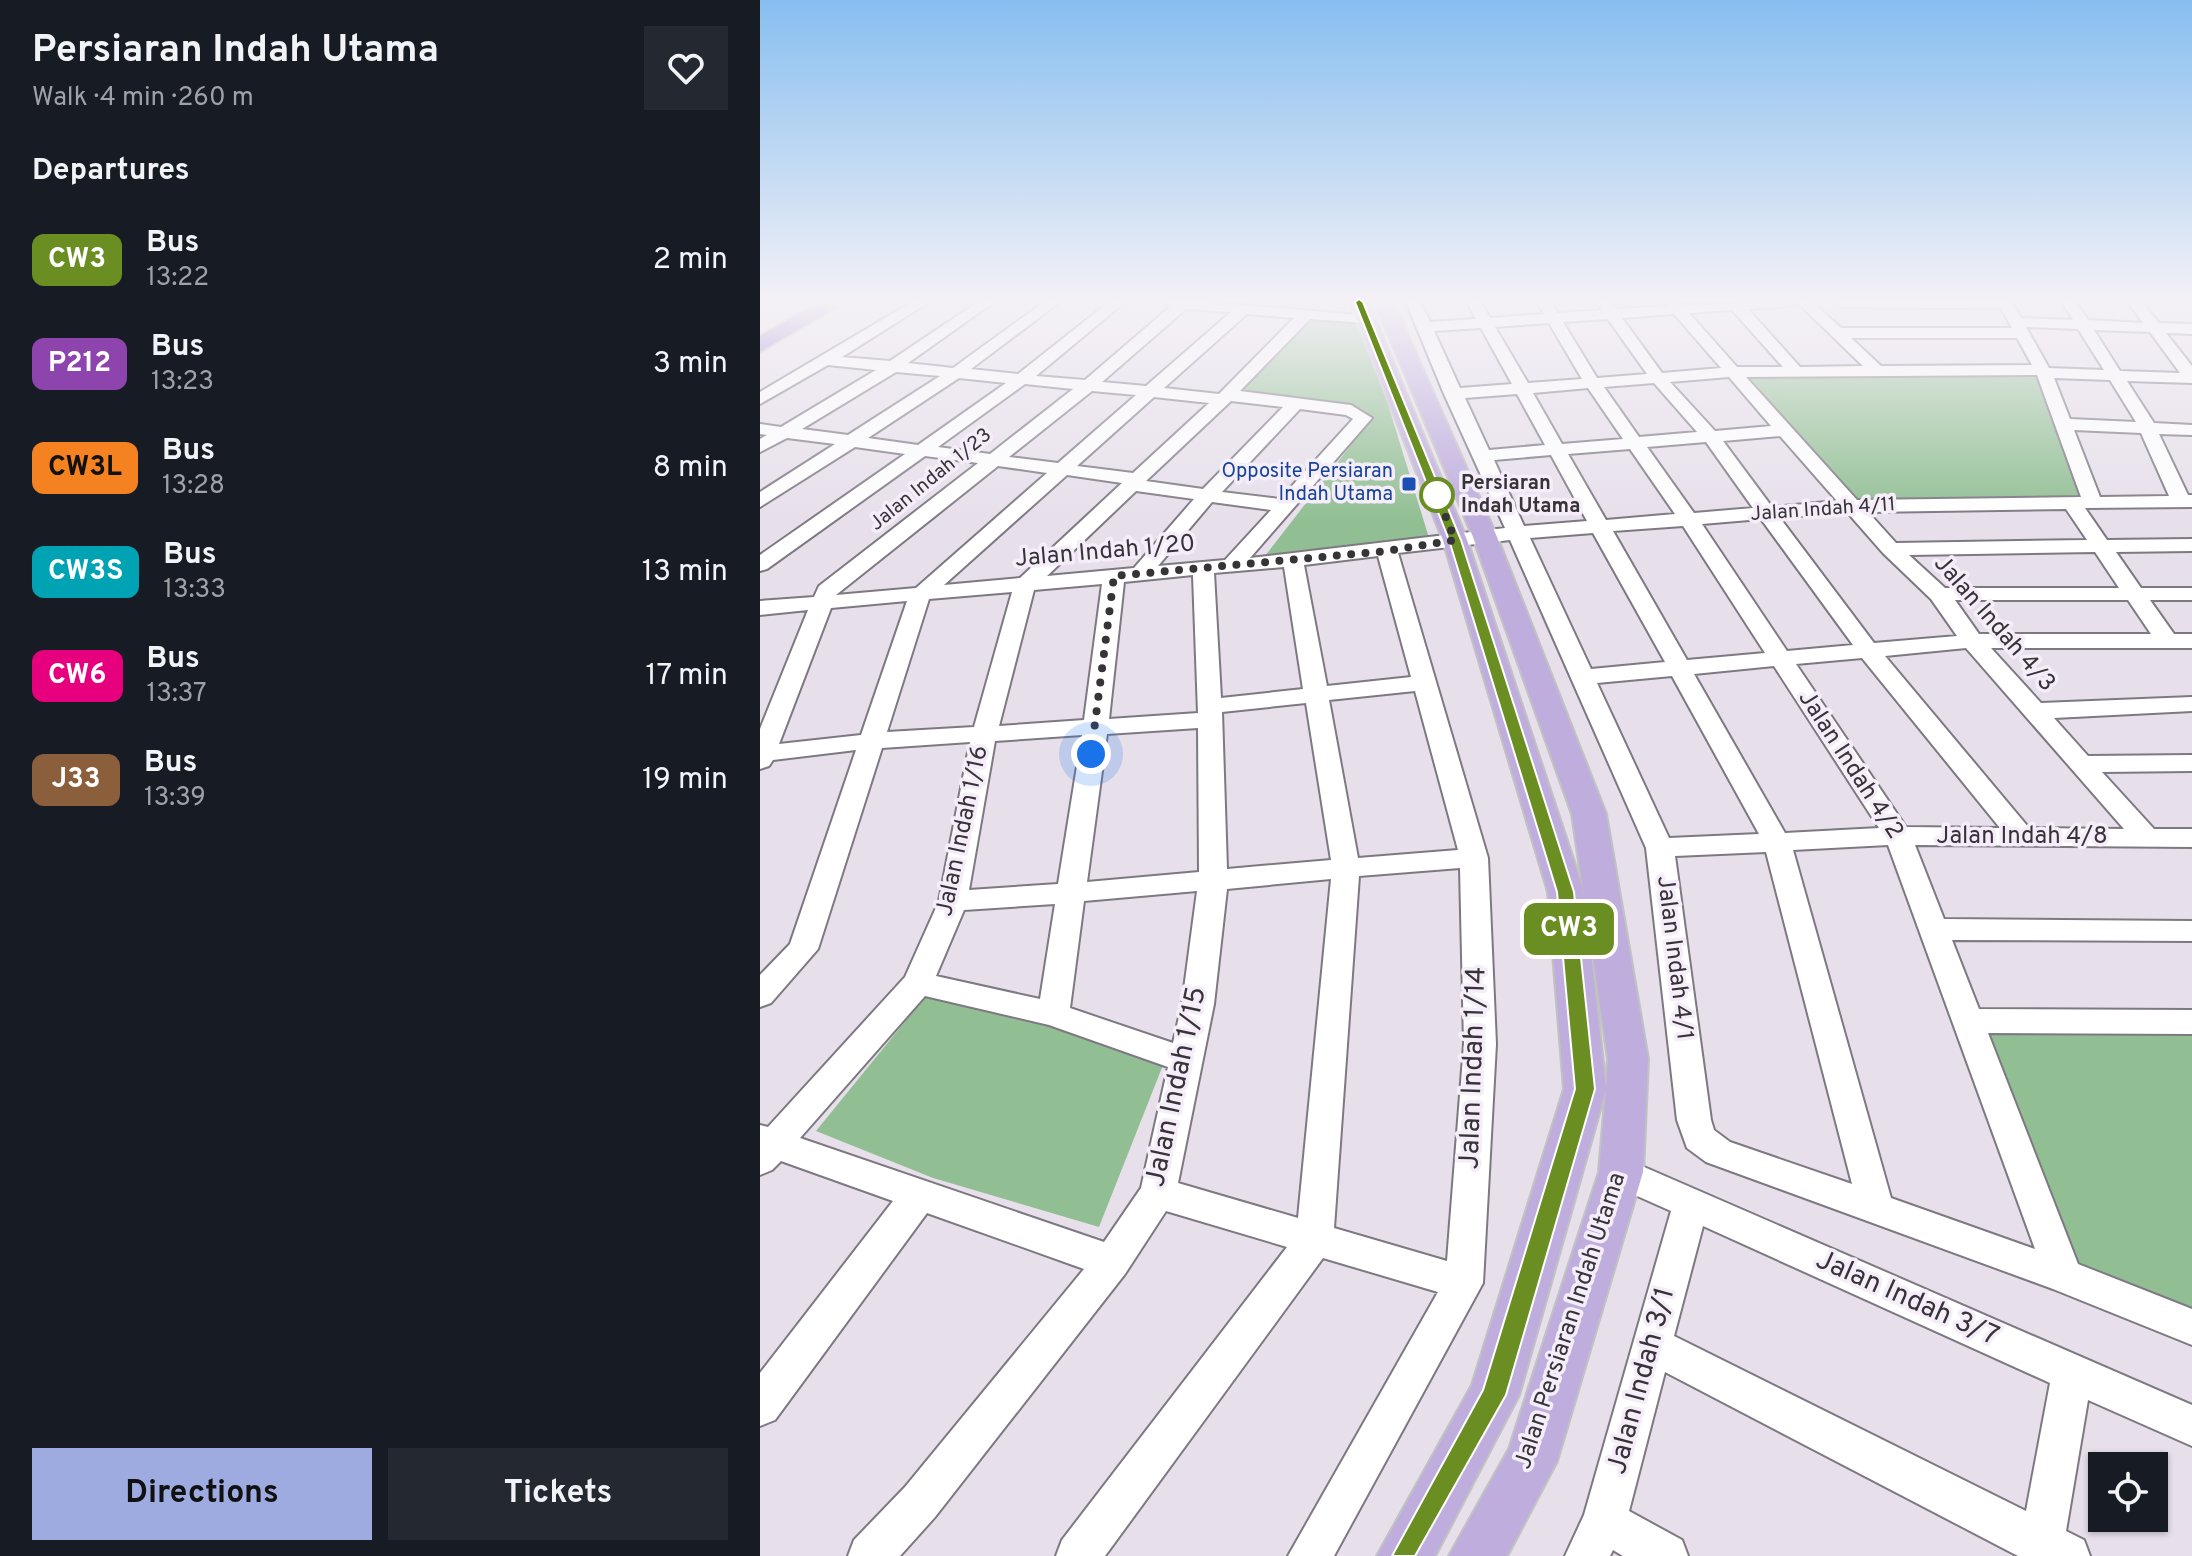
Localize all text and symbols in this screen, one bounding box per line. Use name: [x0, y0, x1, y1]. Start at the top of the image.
button: heart: [644, 26, 728, 110]
text: Persiaran Indah Utama: [32, 27, 439, 76]
text: Walk · 4 min · 260 m: [32, 82, 254, 115]
text: Departures: [32, 153, 190, 190]
text: Bus: [146, 225, 199, 262]
text: CW3: [48, 242, 106, 278]
text: 2 min: [653, 242, 728, 279]
text: 13:22: [146, 262, 209, 295]
text: Bus: [151, 329, 204, 366]
text: P212: [48, 346, 111, 382]
text: 3 min: [653, 346, 728, 383]
text: 13:23: [151, 366, 214, 399]
street label: Jalan Indah 1/23: [865, 423, 997, 537]
text: Bus: [162, 433, 215, 470]
text: CW3L: [48, 450, 122, 486]
text: 8 min: [653, 450, 728, 487]
place label: Opposite Persiaran Indah Utama: [1221, 459, 1393, 508]
text: 13:28: [162, 470, 225, 503]
place label: Persiaran Indah Utama: [1461, 471, 1580, 520]
marker: Opposite Persiaran Indah Utama: [1400, 475, 1418, 493]
marker: Persiaran Indah Utama: [1420, 478, 1454, 512]
street label: Jalan Indah 4/11: [1750, 492, 1896, 528]
street label: Jalan Indah 1/20: [1014, 529, 1196, 575]
text: Bus: [163, 537, 217, 574]
street label: Jalan Indah 4/3: [1927, 550, 2061, 698]
text: CW3S: [48, 554, 123, 590]
text: 13 min: [642, 554, 728, 591]
text: 13:33: [163, 574, 226, 607]
text: Bus: [147, 641, 200, 678]
text: CW6: [48, 658, 107, 694]
text: 17 min: [645, 658, 728, 695]
text: 13:37: [147, 678, 207, 711]
street label: Jalan Indah 4/2: [1791, 685, 1909, 845]
your location: [1071, 734, 1111, 774]
street label: Jalan Indah 1/16: [930, 743, 996, 919]
text: Bus: [144, 745, 197, 782]
text: J33: [51, 762, 101, 798]
text: 19 min: [642, 762, 728, 799]
text: 13:39: [144, 782, 206, 815]
street label: Jalan Indah 4/8: [1936, 822, 2108, 852]
street label: Jalan Indah 4/1: [1649, 874, 1699, 1042]
line badge: CW3: [1523, 903, 1615, 955]
text: CW3: [1540, 911, 1598, 947]
street label: Jalan Indah 1/14: [1452, 966, 1496, 1170]
street label: Jalan Indah 1/15: [1138, 984, 1216, 1190]
street label: Jalan Persiaran Indah Utama: [1509, 1169, 1633, 1473]
street label: Jalan Indah 3/7: [1810, 1243, 2004, 1355]
street label: Jalan Indah 3/1: [1600, 1284, 1684, 1478]
button: Directions: [32, 1448, 372, 1540]
button: Tickets: [388, 1448, 728, 1540]
map controls: [2088, 1452, 2168, 1532]
button: locate: [2088, 1452, 2168, 1532]

